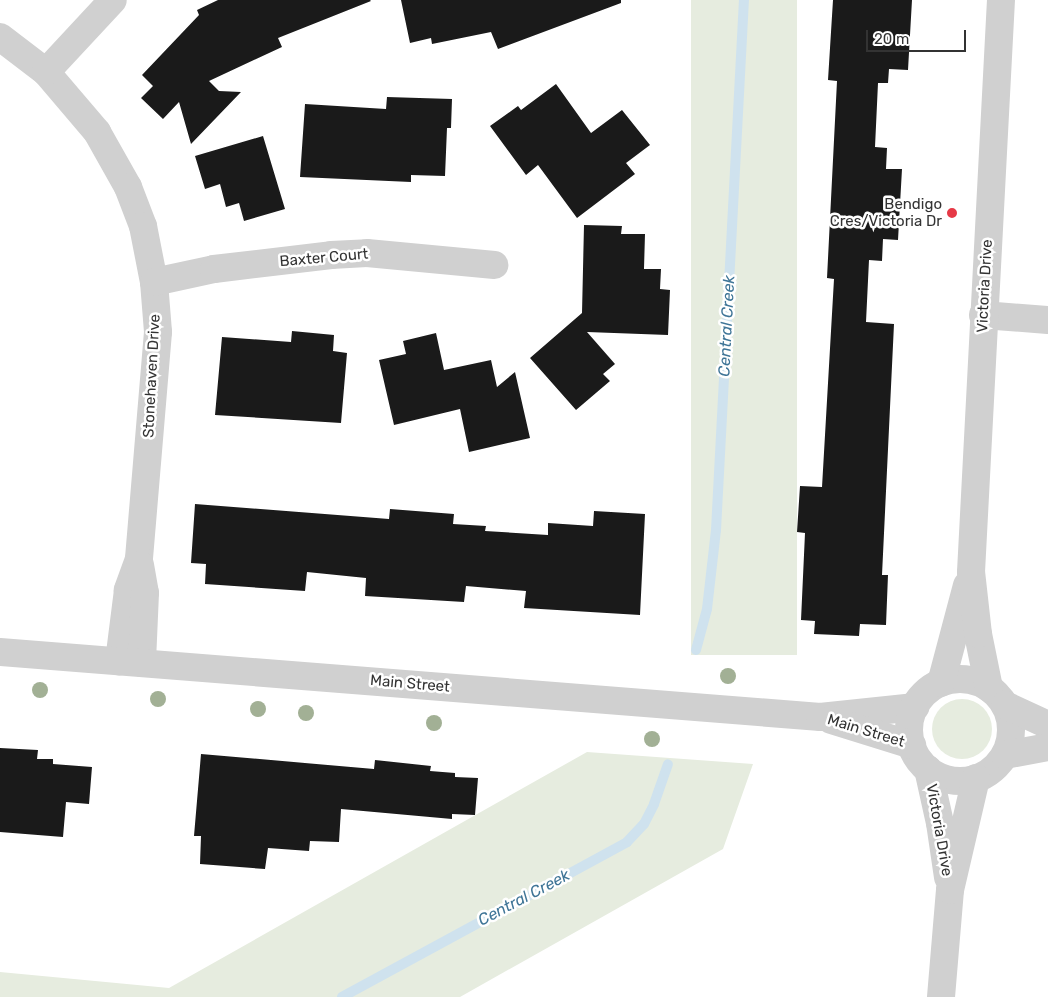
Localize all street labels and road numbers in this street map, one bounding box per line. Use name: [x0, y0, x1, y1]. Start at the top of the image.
street label: Victoria Drive: [974, 239, 996, 333]
street label: Baxter Court: [279, 245, 369, 271]
street label: Stonehaven Drive: [140, 314, 164, 438]
street label: Main Street: [369, 672, 451, 696]
street label: Main Street: [825, 711, 907, 751]
street label: Victoria Drive: [922, 782, 956, 878]

